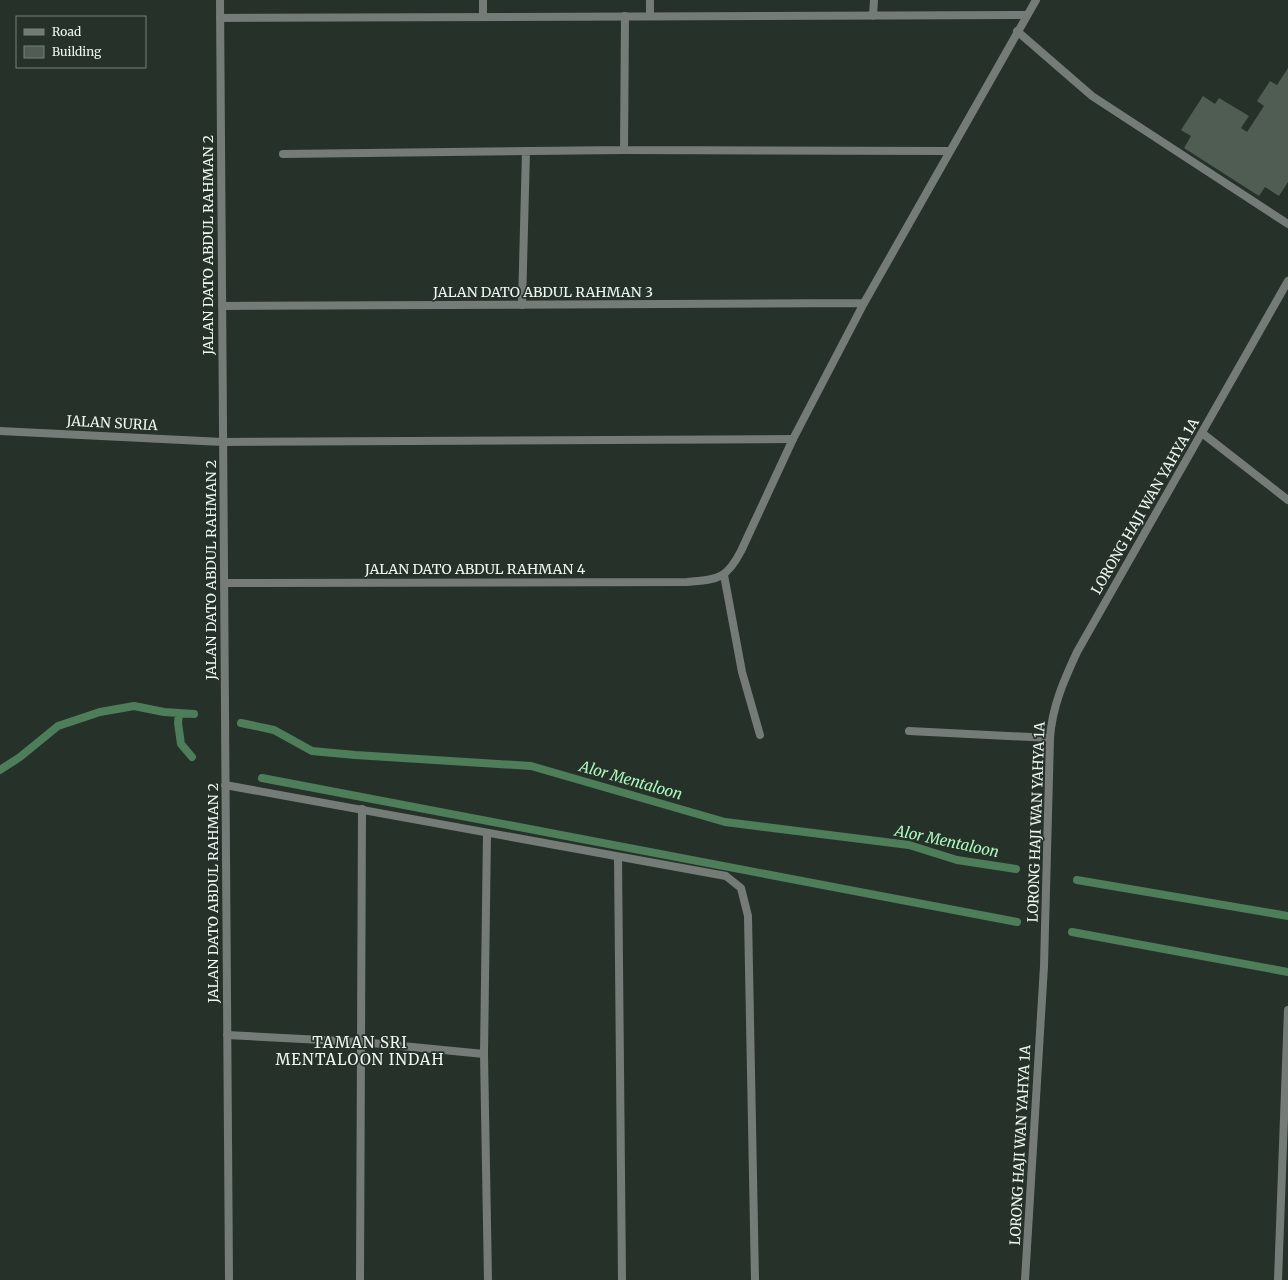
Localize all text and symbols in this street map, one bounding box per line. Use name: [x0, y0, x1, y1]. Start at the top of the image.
legend: [16, 16, 146, 68]
text: Road: [52, 24, 81, 39]
text: Building: [52, 44, 102, 59]
street label: JALAN DATO ABDUL RAHMAN 2: [199, 135, 217, 356]
street label: JALAN DATO ABDUL RAHMAN 3: [432, 283, 653, 301]
street label: JALAN SURIA: [65, 412, 158, 434]
street label: LORONG HAJI WAN YAHYA 1A: [1087, 415, 1203, 597]
street label: JALAN DATO ABDUL RAHMAN 2: [202, 460, 220, 681]
street label: JALAN DATO ABDUL RAHMAN 4: [364, 560, 586, 578]
street label: LORONG HAJI WAN YAHYA 1A: [1024, 721, 1049, 923]
water label: Alor Mentaloon: [577, 756, 684, 804]
street label: JALAN DATO ABDUL RAHMAN 2: [204, 783, 222, 1004]
water label: Alor Mentaloon: [892, 820, 1001, 861]
district label: TAMAN SRI MENTALOON INDAH: [276, 1033, 444, 1069]
street label: LORONG HAJI WAN YAHYA 1A: [1006, 1044, 1034, 1246]

